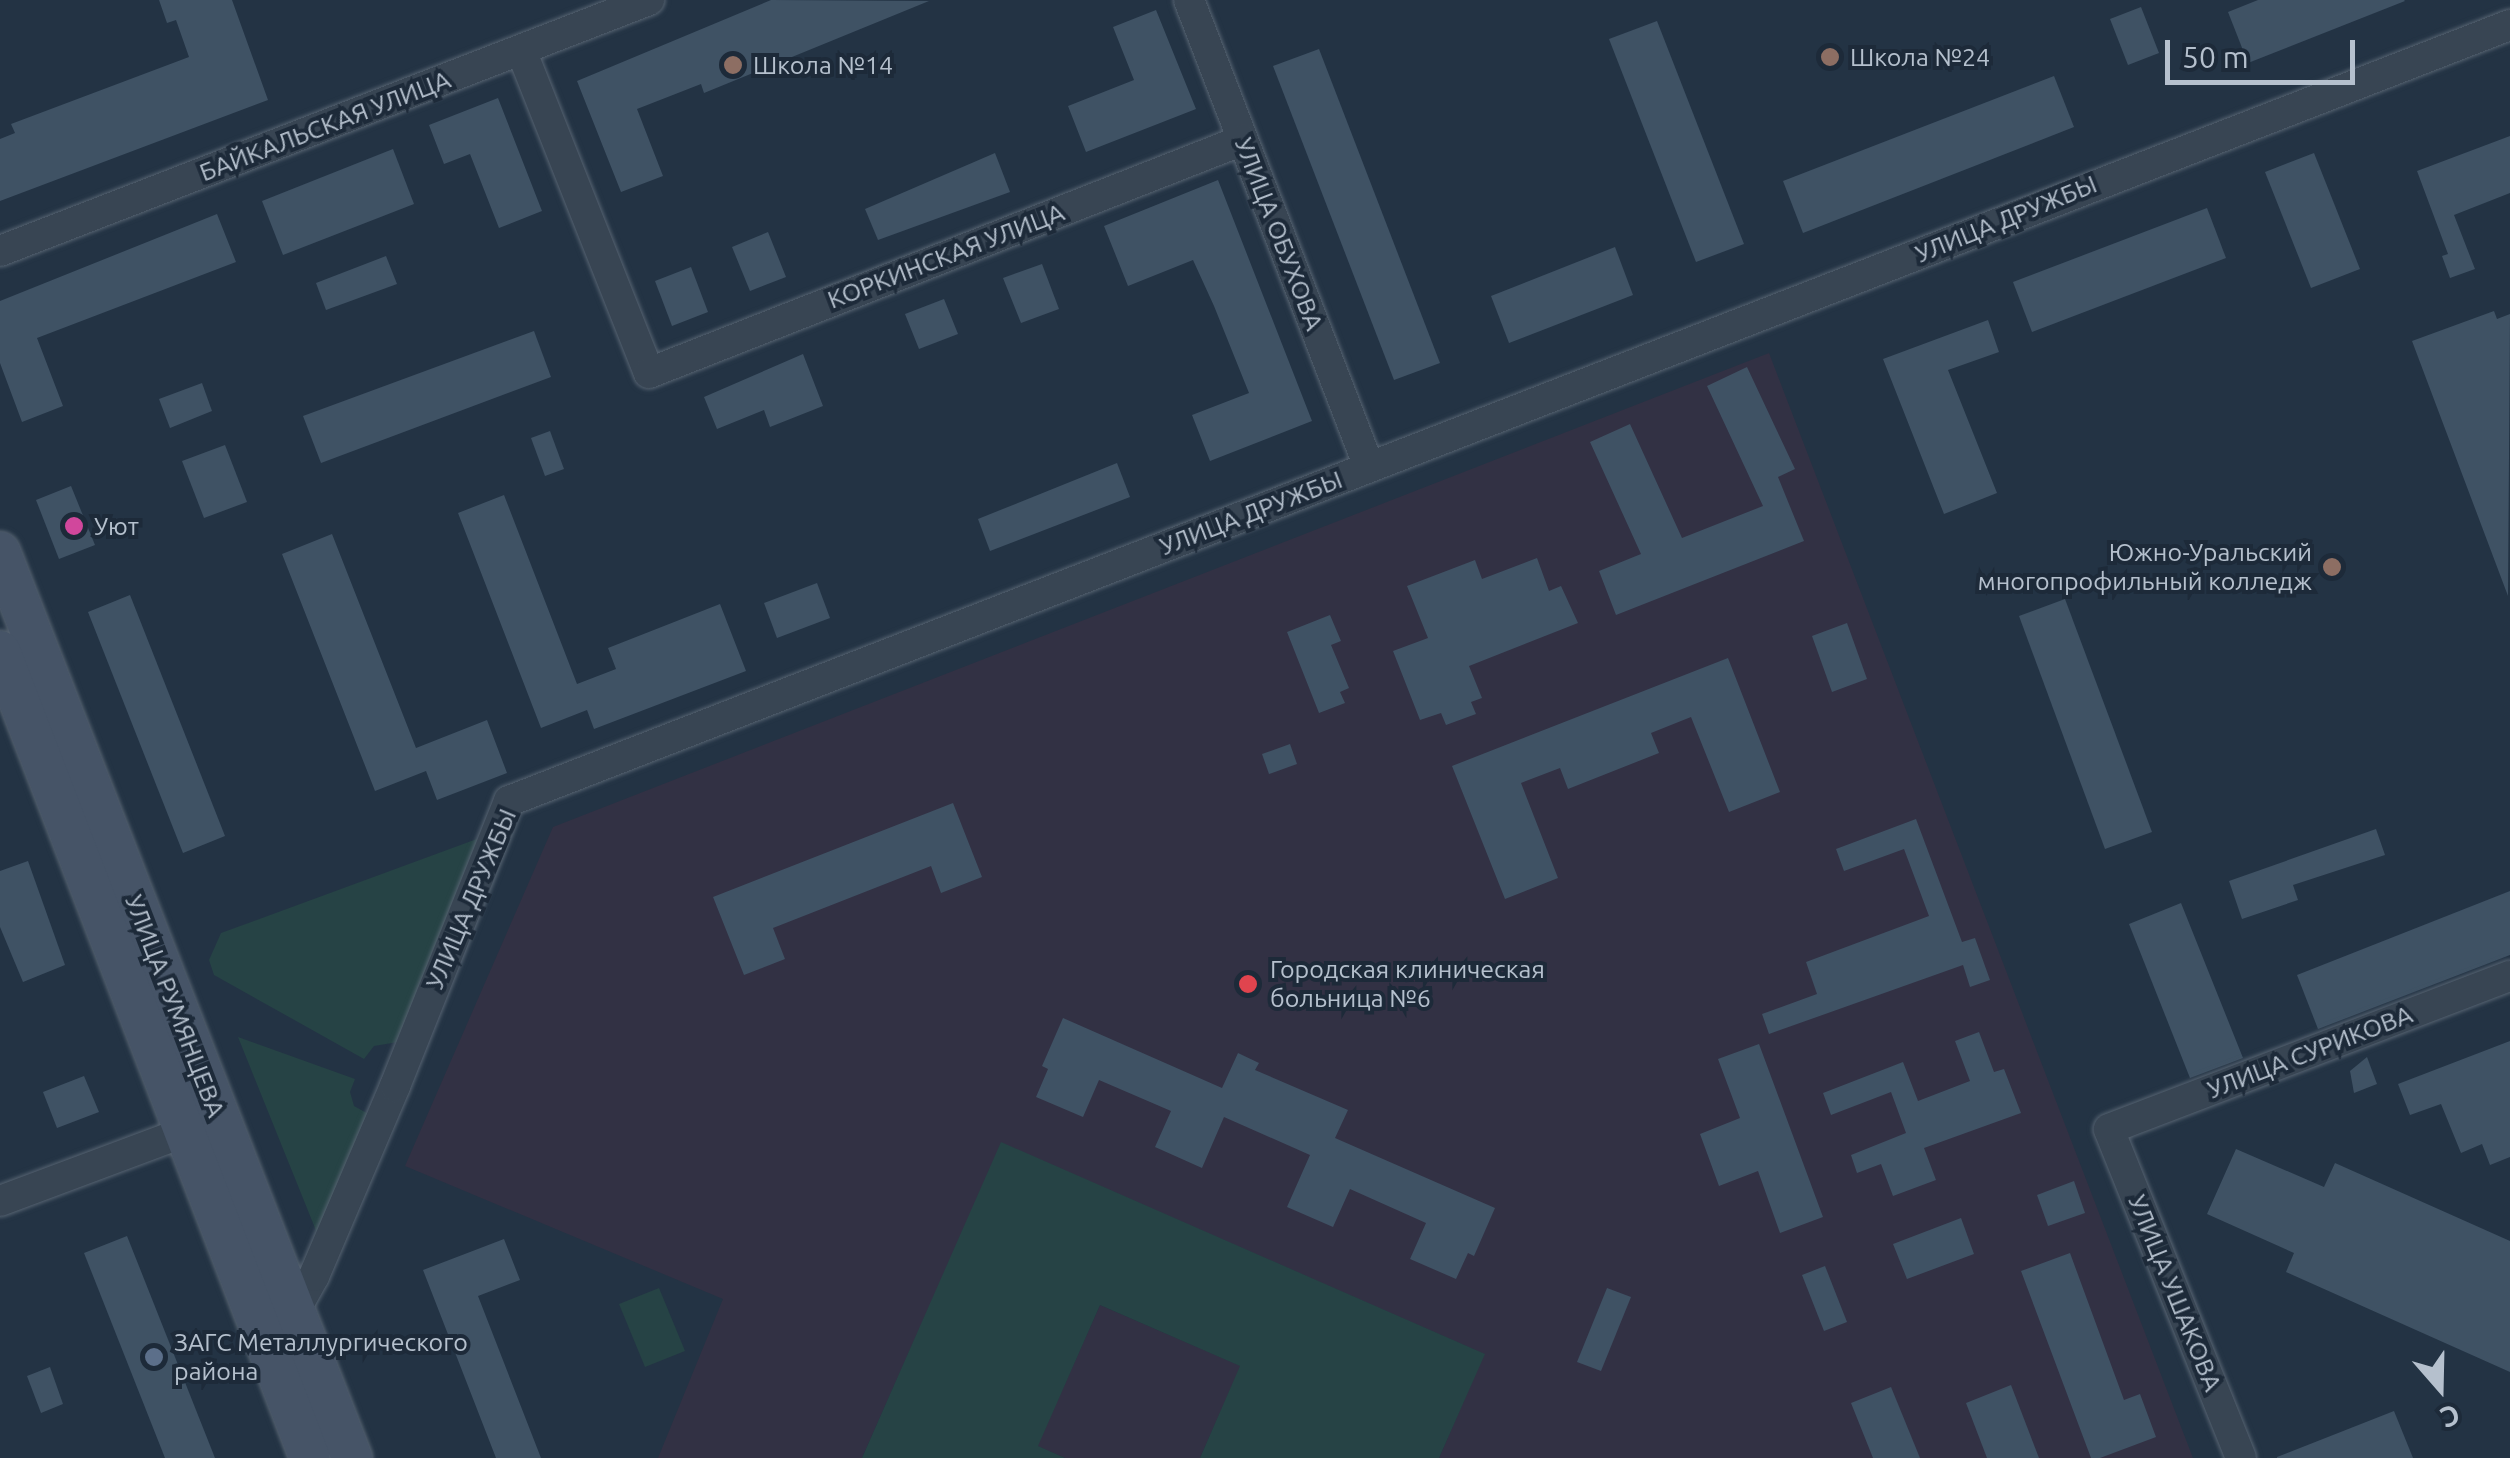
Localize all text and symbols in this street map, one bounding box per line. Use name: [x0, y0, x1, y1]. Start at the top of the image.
scale bar: [2170, 20, 2360, 82]
text: 50 m: [2182, 40, 2249, 74]
place label: Школа №24: [1850, 42, 1990, 72]
marker: Школа №24: [1819, 46, 1841, 68]
place label: Школа №14: [753, 50, 893, 80]
marker: Школа №14: [722, 54, 744, 76]
street label: БАЙКАЛЬСКАЯ УЛИЦА: [195, 64, 455, 188]
street label: УЛИЦА ОБУХОВА: [1228, 133, 1330, 335]
street label: УЛИЦА ДРУЖБЫ: [1911, 169, 2101, 269]
street label: КОРКИНСКАЯ УЛИЦА: [823, 197, 1069, 315]
street label: УЛИЦА ДРУЖБЫ: [1156, 464, 1346, 562]
place label: Уют: [94, 511, 139, 541]
marker: Уют: [63, 515, 85, 537]
place label: Южно-Уральский многопрофильный колледж: [1978, 538, 2312, 597]
marker: Южно-Уральский многопрофильный колледж: [2321, 556, 2343, 578]
street label: УЛИЦА ДРУЖБЫ: [420, 804, 522, 994]
street label: УЛИЦА РУМЯНЦЕВА: [119, 891, 231, 1121]
place label: Городская клиническая больница №6: [1270, 955, 1545, 1014]
marker: Городская клиническая больница №6: [1235, 971, 1261, 997]
street label: УЛИЦА СУРИКОВА: [2203, 999, 2417, 1105]
street label: УЛИЦА УШАКОВА: [2122, 1191, 2228, 1395]
place label: ЗАГС Металлургического района: [174, 1328, 468, 1387]
north arrow: [2390, 1338, 2490, 1438]
marker: ЗАГС Металлургического района: [143, 1346, 165, 1368]
text: С: [2437, 1399, 2464, 1434]

